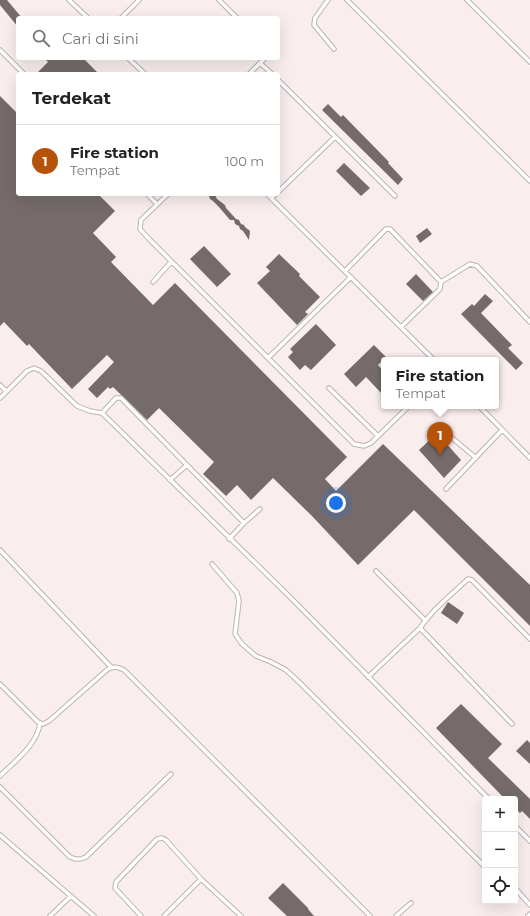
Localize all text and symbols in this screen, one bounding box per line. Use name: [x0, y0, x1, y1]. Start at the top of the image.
search box: [16, 16, 280, 60]
icon: search: [30, 27, 52, 49]
text: Cari di sini: [62, 29, 139, 48]
text: Terdekat: [32, 88, 111, 108]
text: Fire station: [70, 143, 159, 162]
text: 1: [42, 153, 48, 169]
text: 100 m: [225, 153, 264, 169]
text: Tempat: [70, 162, 120, 178]
popup: [381, 357, 499, 409]
text: Fire station: [396, 366, 484, 385]
text: Tempat: [396, 385, 446, 401]
pin: 1: [427, 422, 453, 455]
your location: [326, 493, 346, 513]
map controls: [482, 796, 518, 904]
button: +: [482, 796, 518, 832]
button: −: [482, 832, 518, 868]
button: locate: [482, 868, 518, 904]

